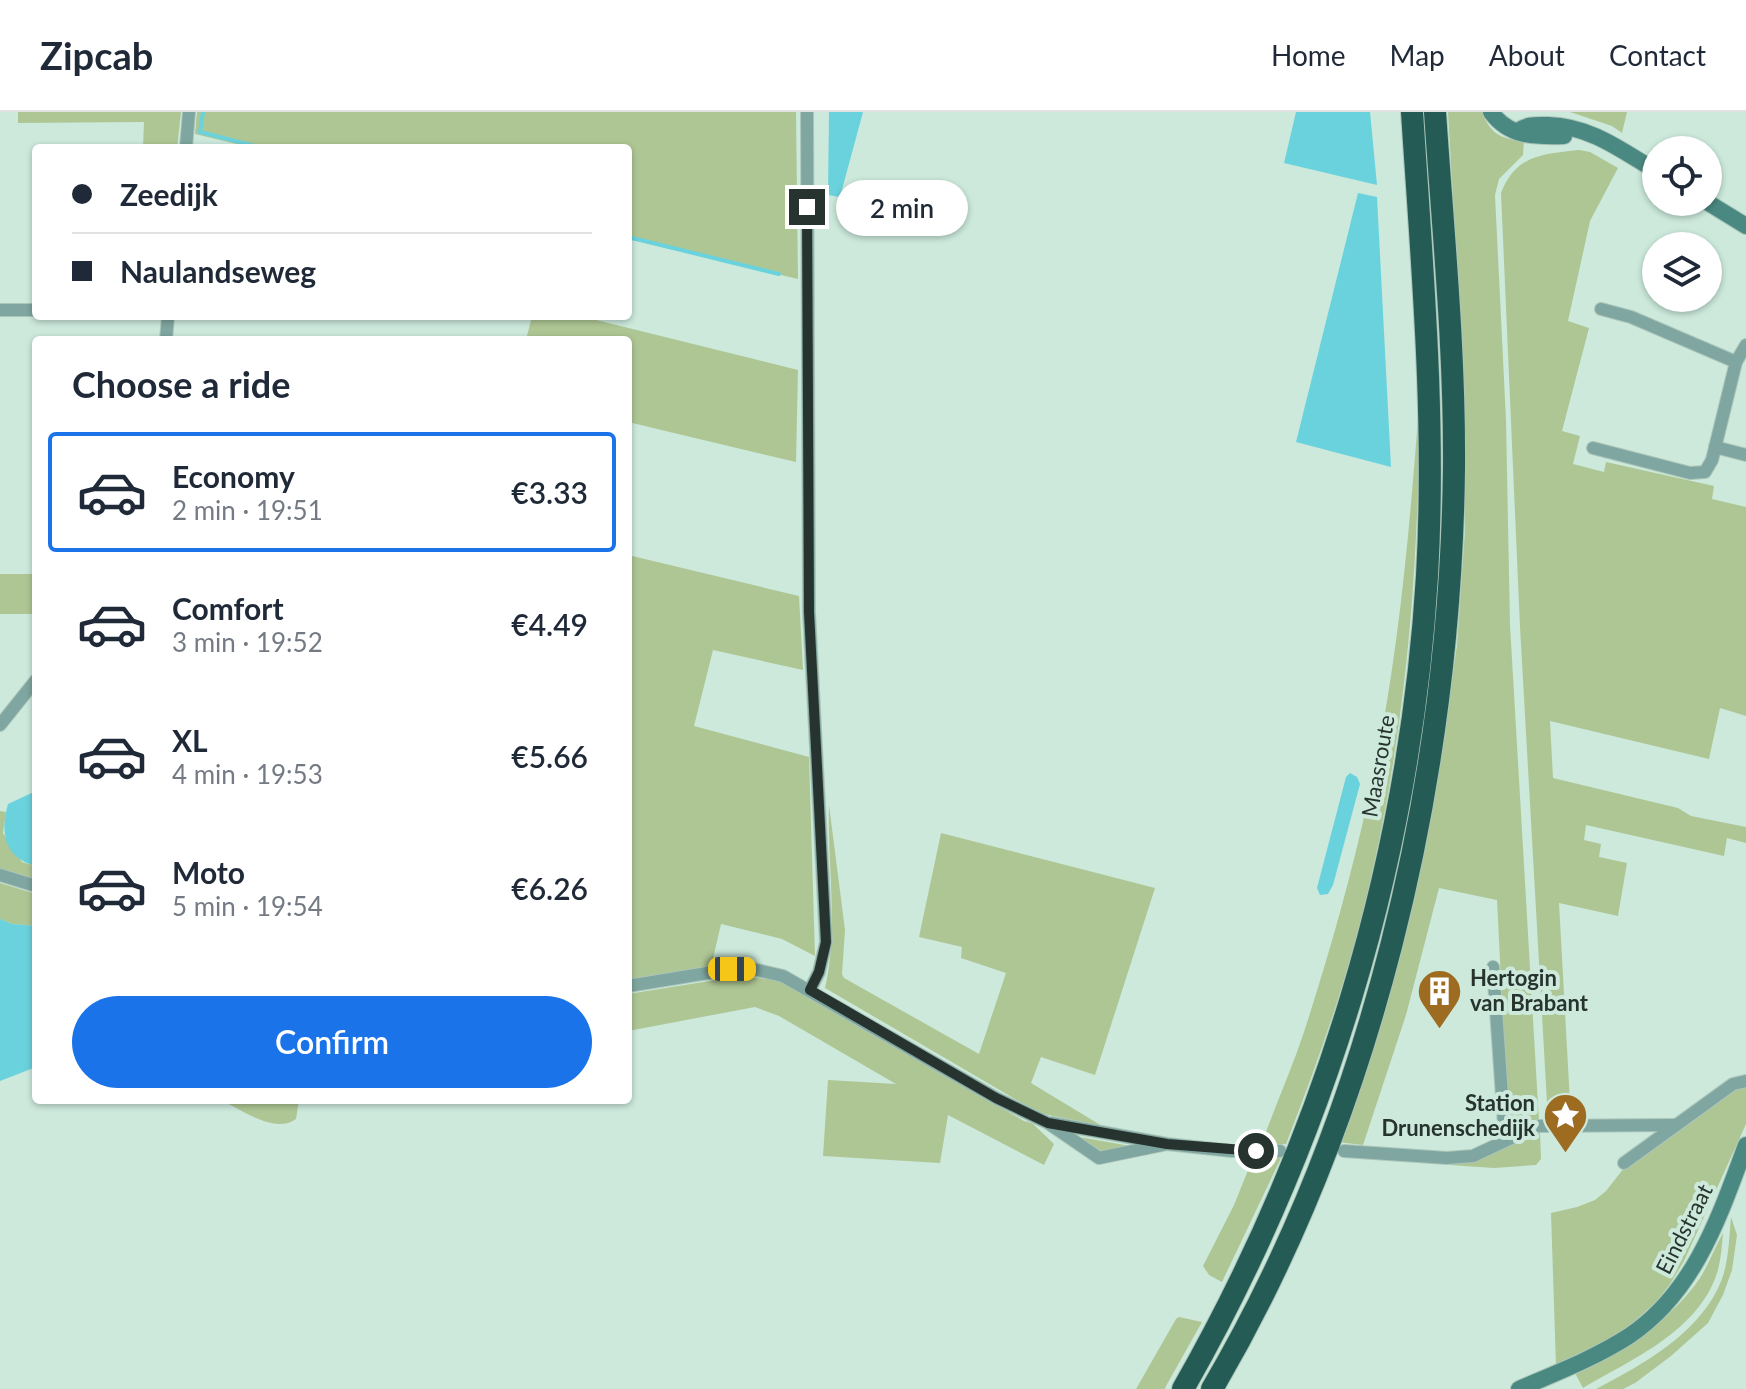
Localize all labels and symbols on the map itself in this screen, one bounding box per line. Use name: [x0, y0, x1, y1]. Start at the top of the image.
callout: 2 min: [835, 179, 967, 235]
route end: [789, 189, 825, 225]
street label: Maasroute: [1355, 713, 1400, 819]
car: [708, 957, 756, 981]
place label: Hertogin van Brabant: [1470, 964, 1589, 1016]
building icon: Hertogin van Brabant: [1415, 967, 1463, 1030]
place label: Station Drunenschedijk: [1381, 1089, 1535, 1141]
place icon: Station Drunenschedijk: [1542, 1092, 1590, 1155]
route start: [1238, 1133, 1274, 1169]
street label: Eindstraat: [1649, 1179, 1718, 1278]

